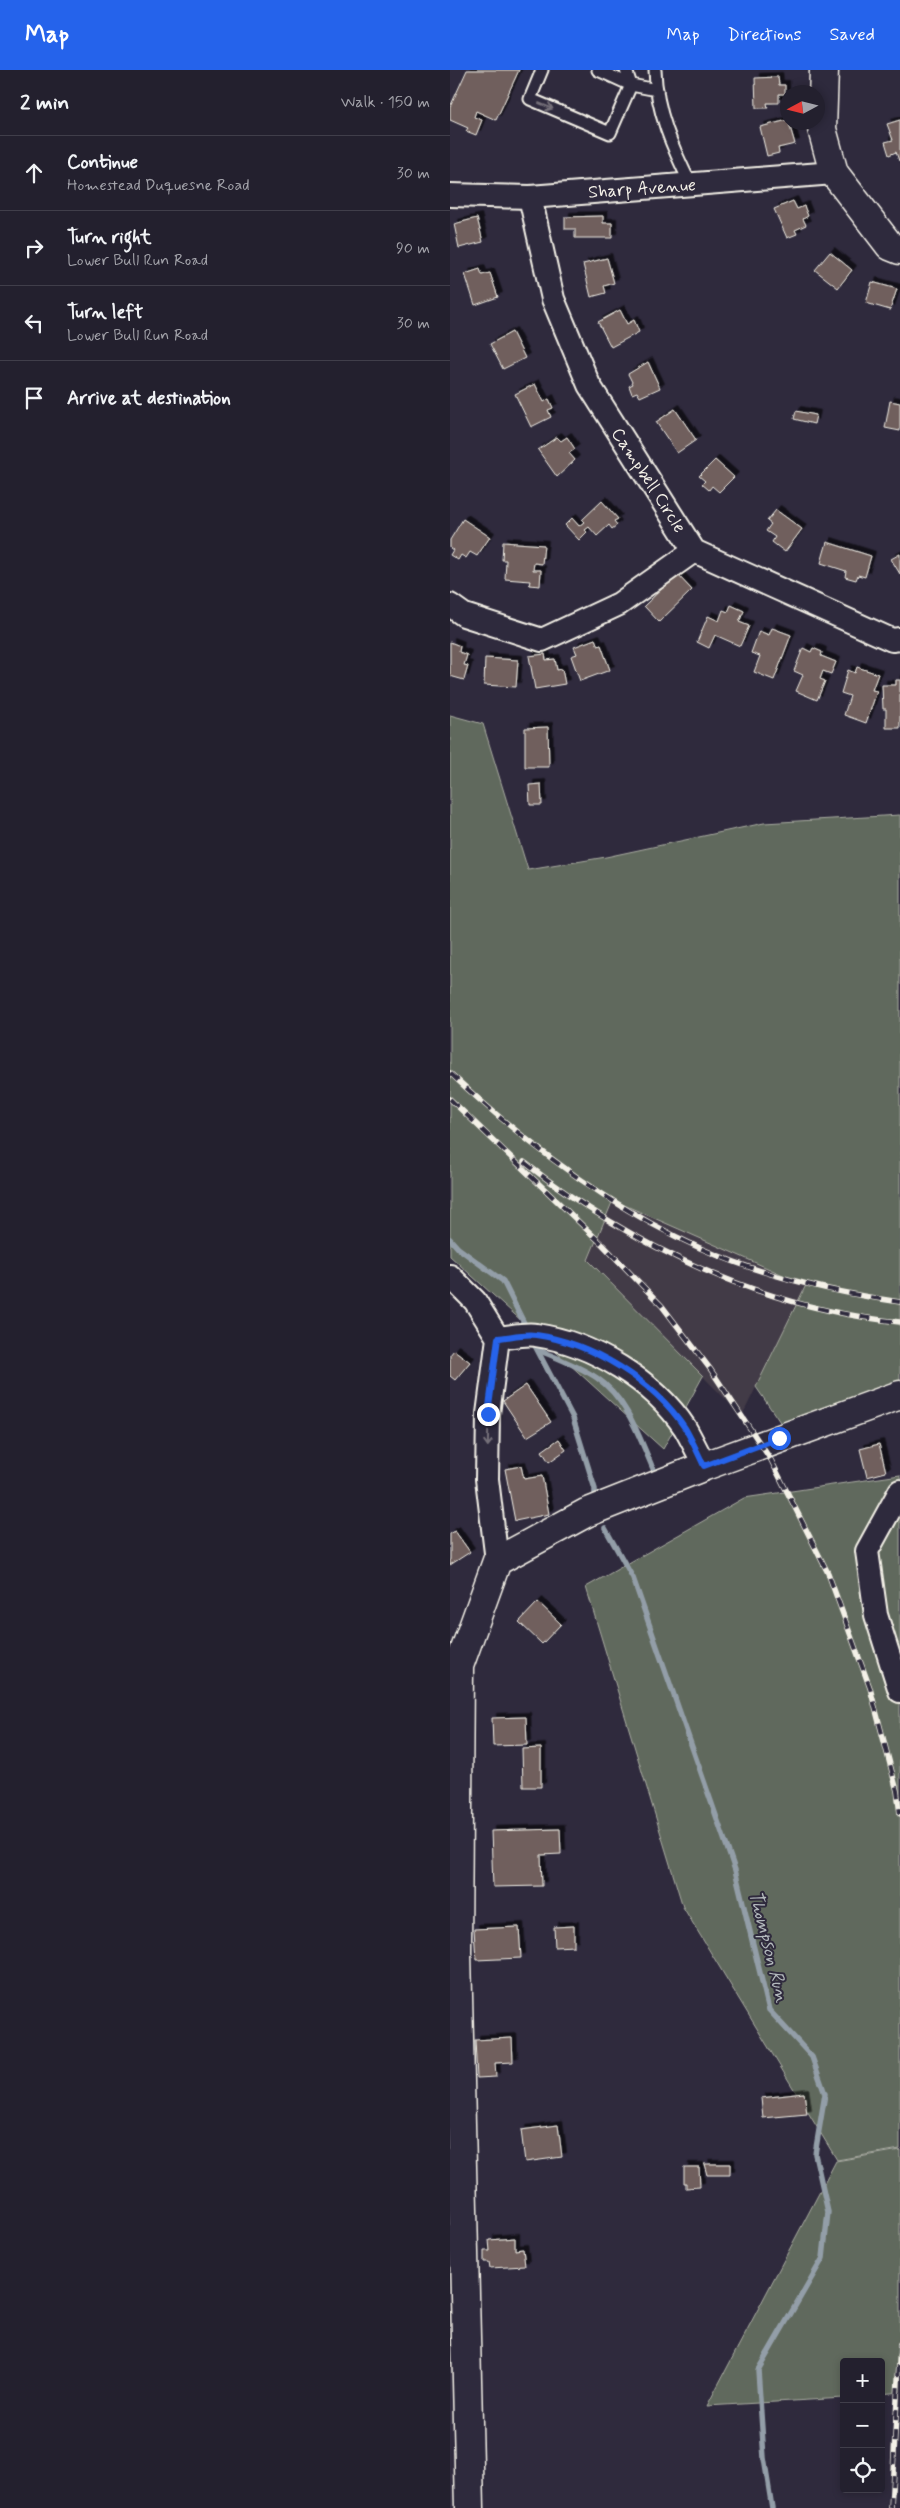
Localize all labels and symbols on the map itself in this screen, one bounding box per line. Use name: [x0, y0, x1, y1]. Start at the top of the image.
north arrow: [780, 85, 825, 130]
one-way arrow: [538, 102, 553, 111]
street label: Sharp Avenue: [587, 173, 697, 205]
street label: Campbell Circle: [605, 423, 691, 538]
route end: [477, 1403, 500, 1426]
route start: [768, 1427, 791, 1450]
one-way arrow: [483, 1430, 492, 1446]
water label: Thompson Run: [743, 1888, 795, 2005]

